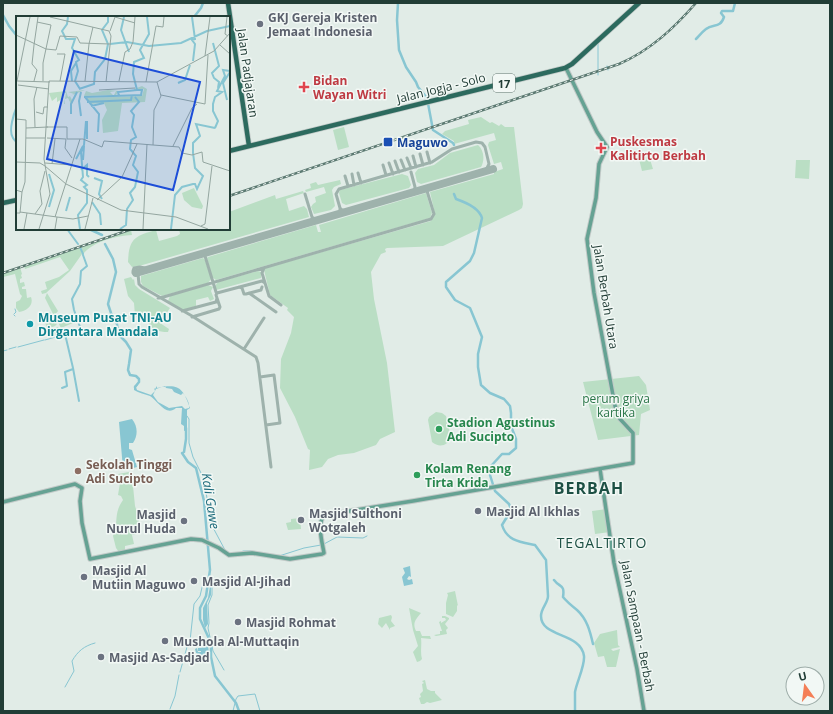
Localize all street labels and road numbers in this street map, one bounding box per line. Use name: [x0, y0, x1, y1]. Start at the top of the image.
street label: Jalan Padjajaran: [233, 26, 263, 119]
street label: Jalan Jogja - Solo: [394, 69, 487, 107]
road number: 17: [493, 74, 515, 92]
street label: Jalan Berbah Utara: [589, 243, 623, 350]
street label: Jalan Sampaan - Berbah: [617, 558, 659, 693]

